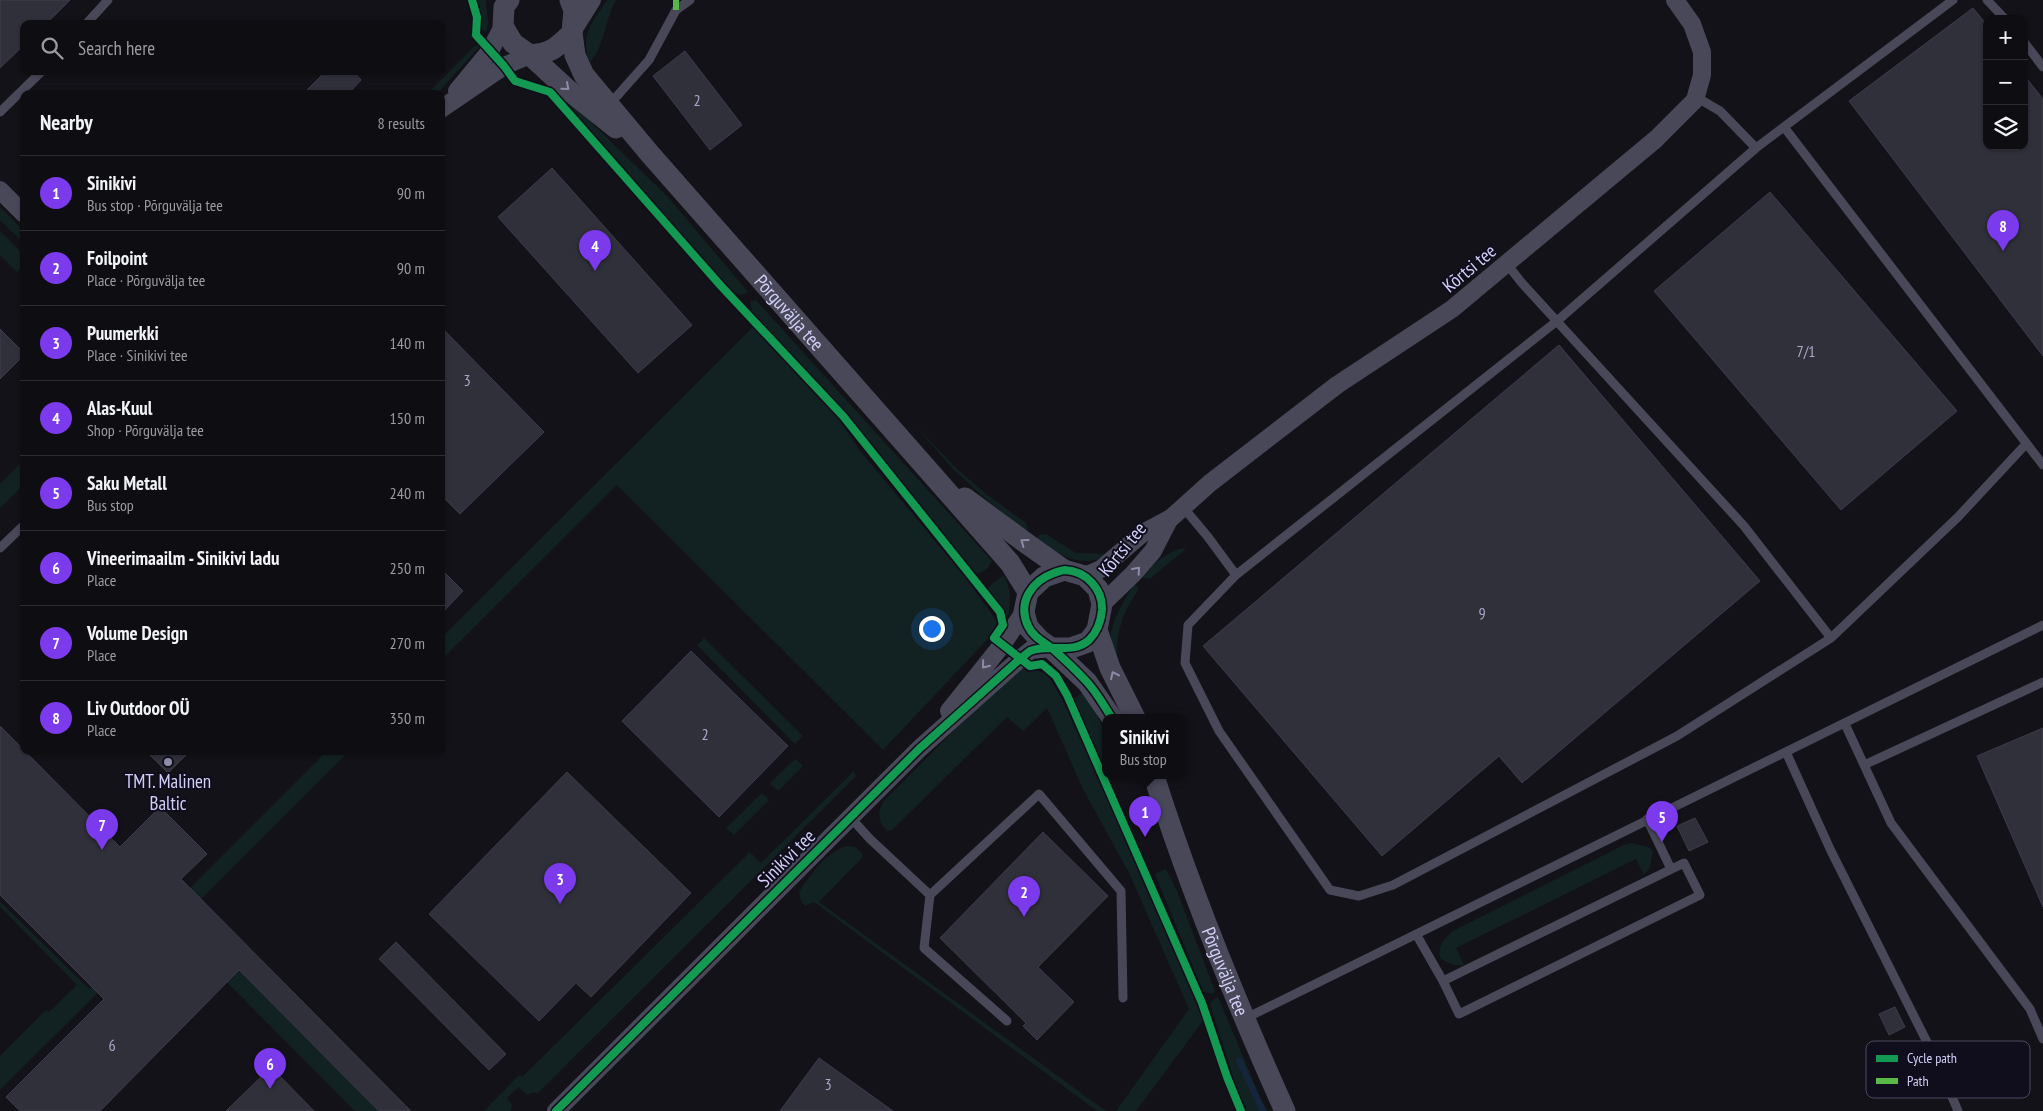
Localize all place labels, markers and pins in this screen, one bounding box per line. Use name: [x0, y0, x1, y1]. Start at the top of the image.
pin: 8: [1987, 210, 2019, 251]
pin: 4: [579, 230, 611, 271]
marker: TMT. Malinen Baltic: [162, 756, 174, 768]
place label: TMT. Malinen Baltic: [125, 769, 211, 815]
pin: 1: [1129, 796, 1161, 837]
pin: 5: [1646, 801, 1678, 842]
pin: 7: [86, 809, 118, 850]
pin: 3: [544, 863, 576, 904]
pin: 2: [1008, 876, 1040, 917]
pin: 6: [254, 1048, 286, 1089]

